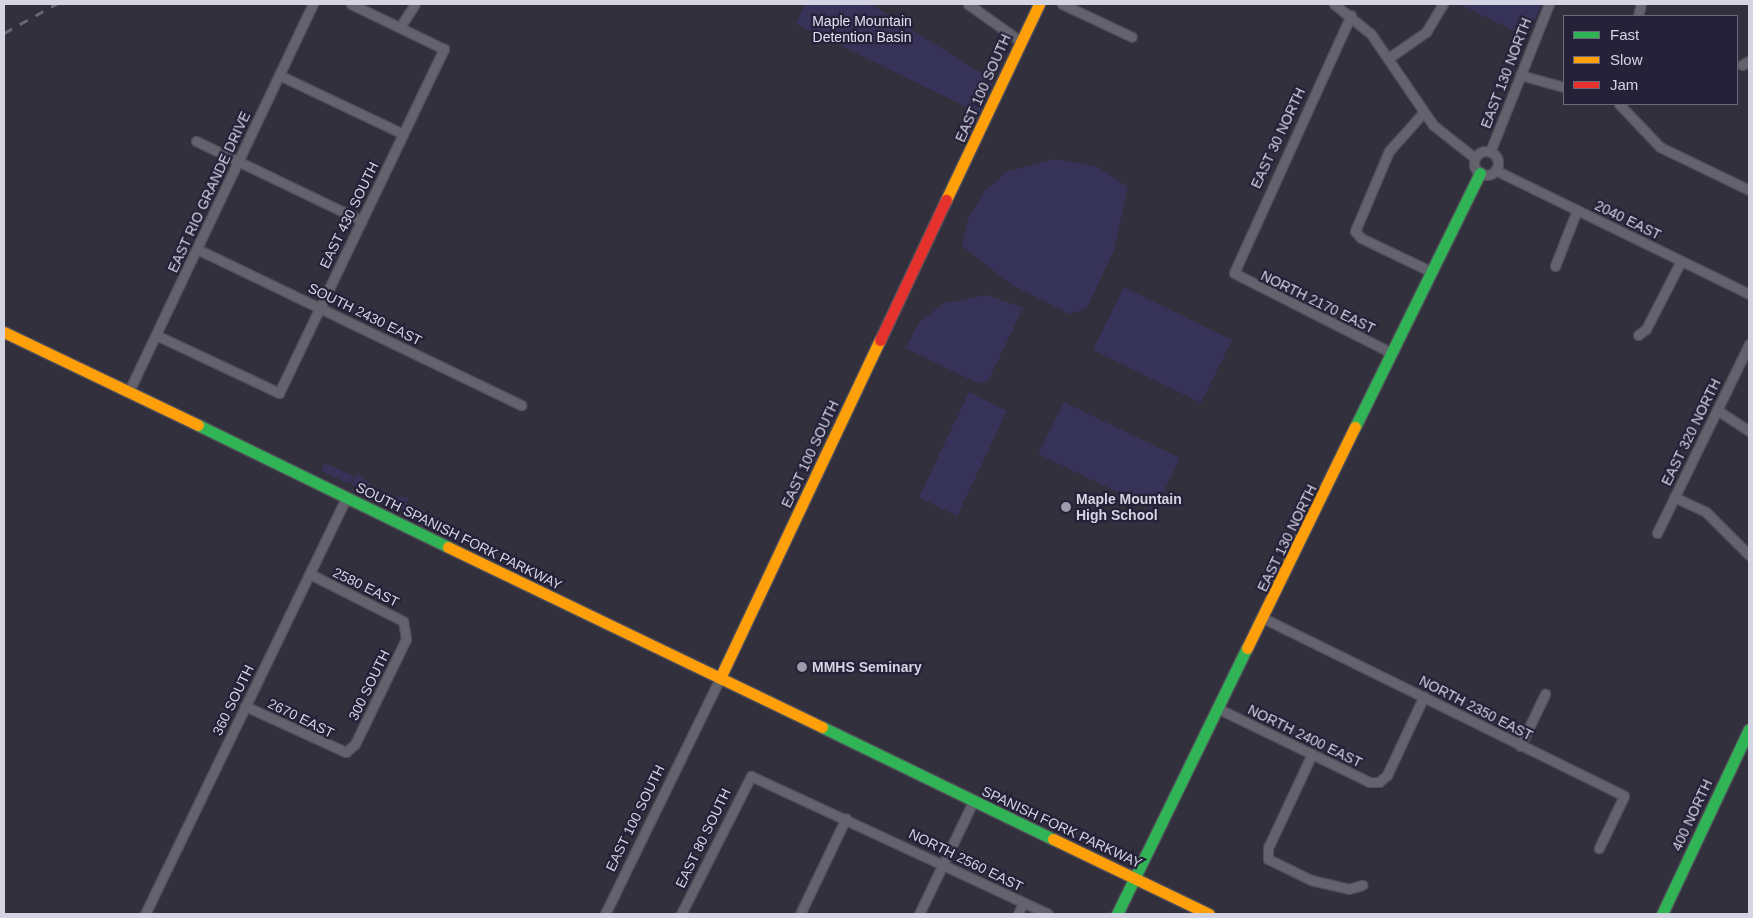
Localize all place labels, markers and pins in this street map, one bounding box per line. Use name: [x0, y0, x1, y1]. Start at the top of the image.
place label: Maple Mountain High School: [1076, 491, 1182, 524]
marker: Maple Mountain High School: [1060, 501, 1072, 513]
place label: MMHS Seminary: [812, 659, 922, 675]
marker: MMHS Seminary: [796, 661, 808, 673]

